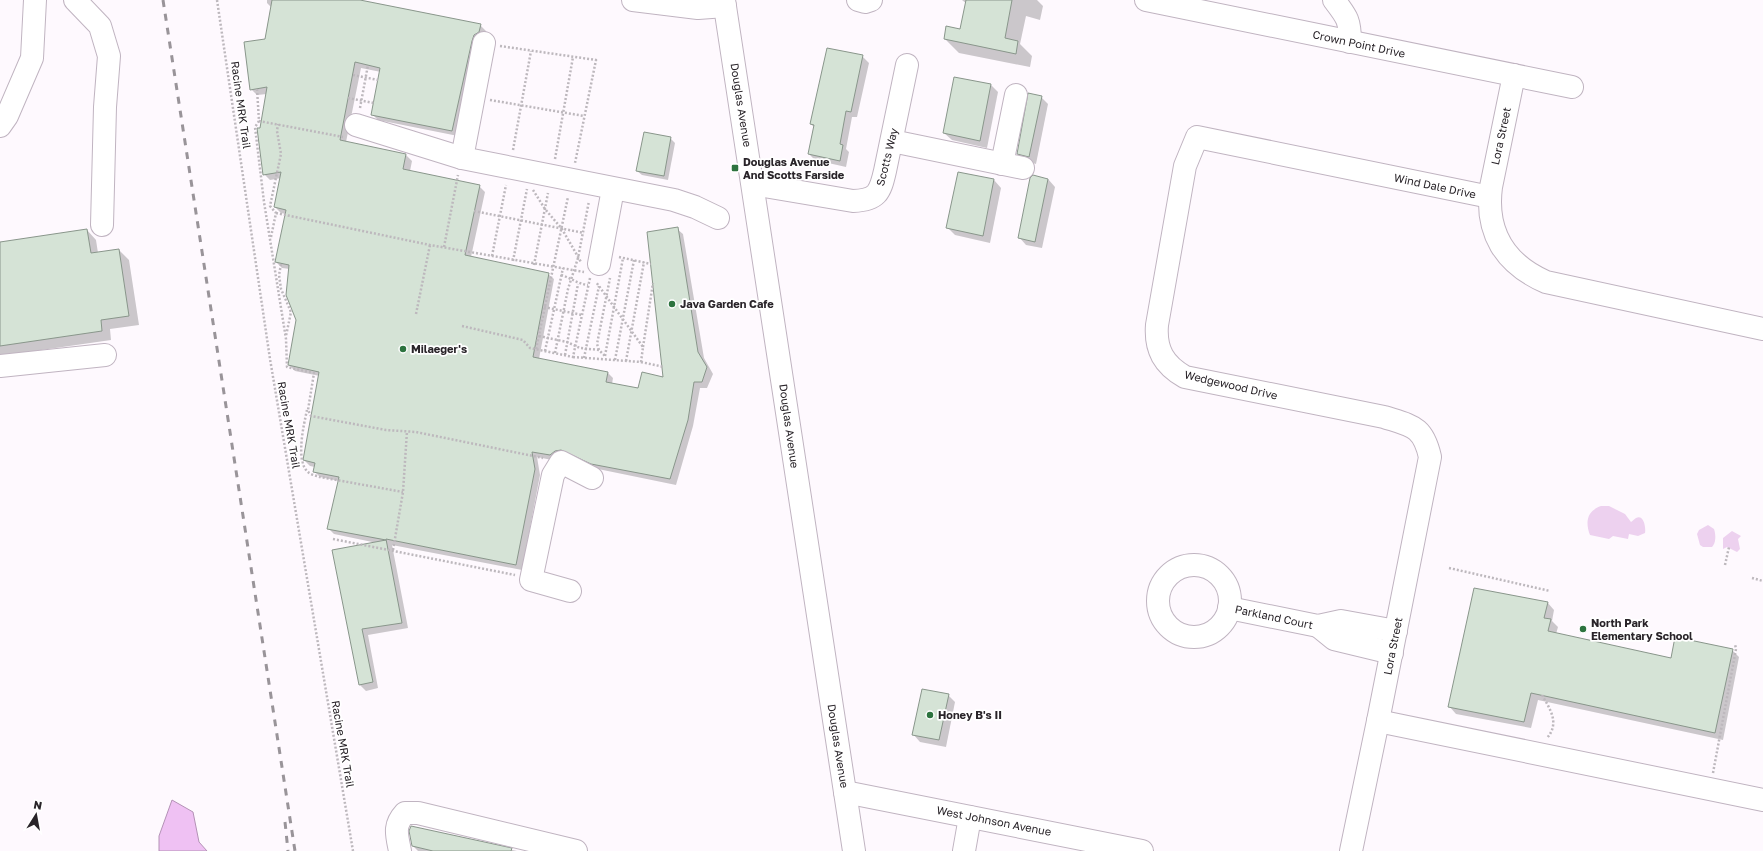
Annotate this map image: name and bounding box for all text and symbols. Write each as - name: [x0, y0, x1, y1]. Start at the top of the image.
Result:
- street label: Crown Point Drive: [1312, 27, 1407, 60]
- street label: Racine MRK Trail: [229, 60, 254, 150]
- street label: Douglas Avenue: [728, 62, 755, 148]
- street label: Lora Street: [1488, 106, 1513, 166]
- street label: Scotts Way: [873, 127, 900, 187]
- place label: Douglas Avenue And Scotts Farside: [743, 155, 845, 181]
- marker: Douglas Avenue And Scotts Farside: [730, 163, 740, 173]
- street label: Wind Dale Drive: [1393, 170, 1477, 201]
- place label: Java Garden Cafe: [680, 297, 774, 310]
- marker: Java Garden Cafe: [667, 299, 677, 309]
- place label: Milaeger's: [411, 342, 467, 355]
- marker: Milaeger's: [398, 344, 408, 354]
- street label: Wedgewood Drive: [1183, 367, 1279, 402]
- street label: Racine MRK Trail: [275, 380, 304, 470]
- street label: Douglas Avenue: [777, 383, 802, 469]
- street label: Parkland Court: [1234, 602, 1314, 631]
- street label: Lora Street: [1381, 616, 1404, 676]
- place label: North Park Elementary School: [1591, 616, 1693, 642]
- marker: North Park Elementary School: [1578, 624, 1588, 634]
- street label: Racine MRK Trail: [329, 699, 358, 789]
- street label: Douglas Avenue: [825, 703, 852, 789]
- place label: Honey B's II: [938, 708, 1002, 721]
- marker: Honey B's II: [925, 710, 935, 720]
- north arrow: [16, 795, 56, 835]
- text: N: [33, 798, 43, 812]
- street label: West Johnson Avenue: [936, 803, 1053, 838]

